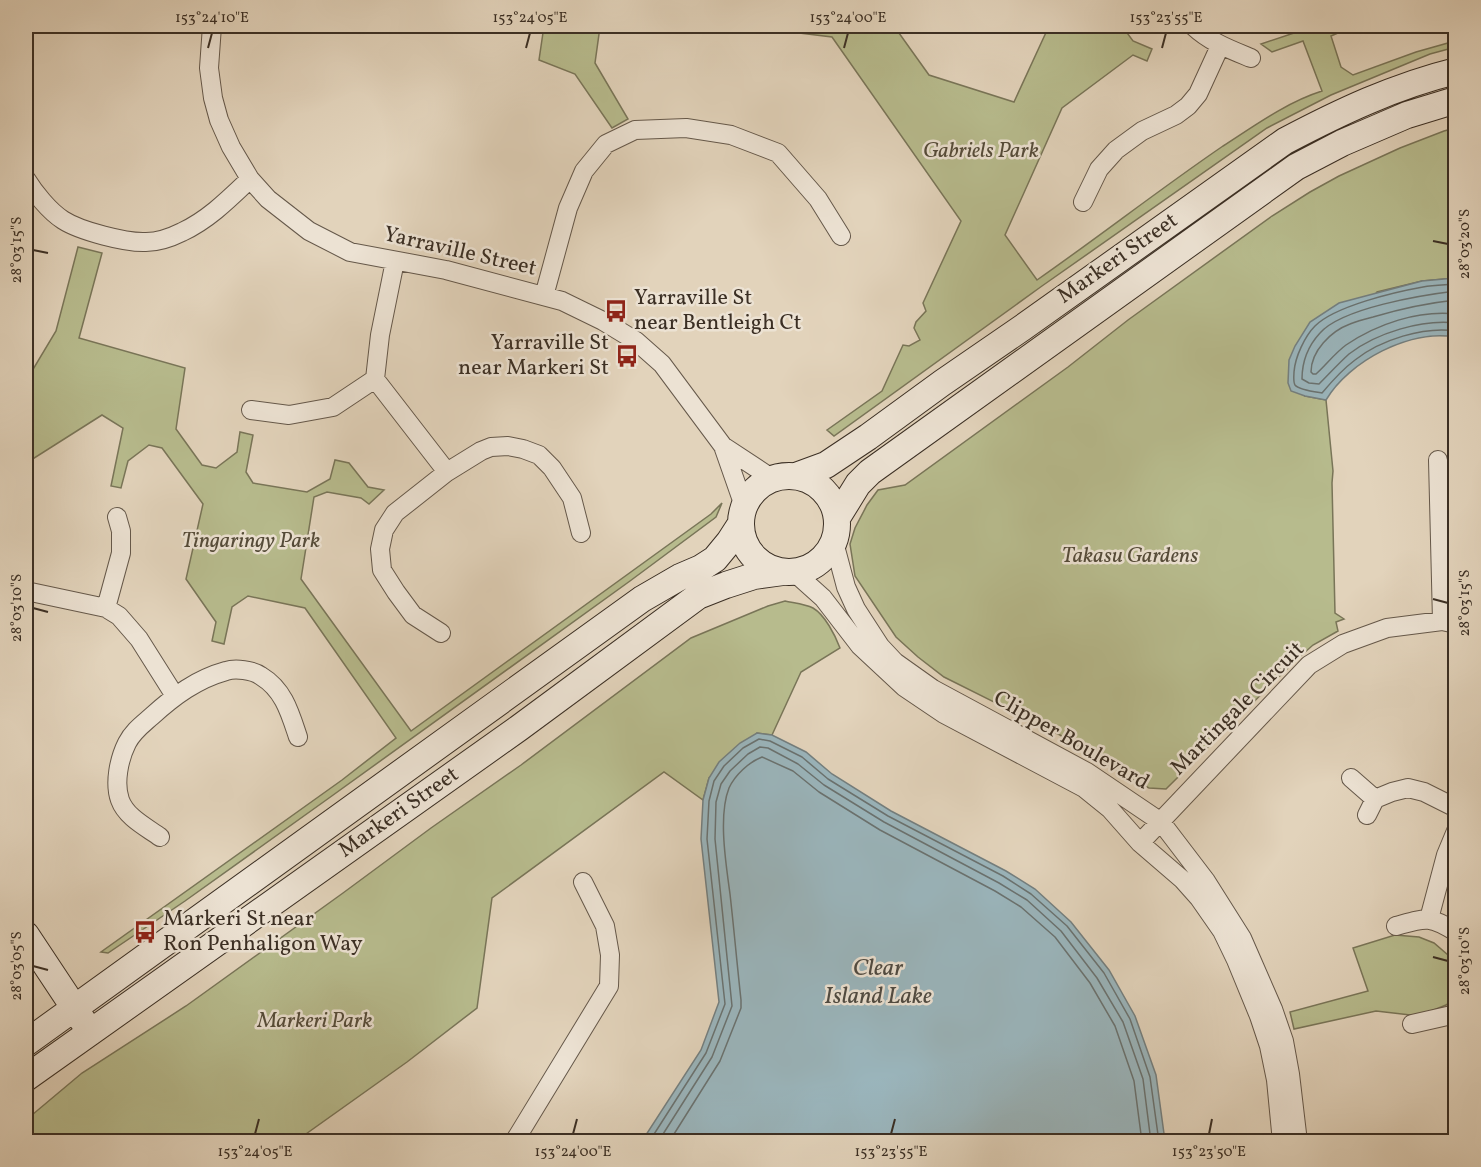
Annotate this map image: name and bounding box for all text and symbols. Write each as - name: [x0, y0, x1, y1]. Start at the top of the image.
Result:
- text: 153°24'10"E: [175, 8, 249, 29]
- text: 153°24'05"E: [492, 8, 568, 29]
- text: 153°24'00"E: [809, 8, 887, 29]
- text: 153°23'55"E: [1129, 8, 1203, 29]
- park label: Gabriels Park: [923, 136, 1039, 167]
- street label: Markeri Street: [1052, 206, 1185, 312]
- text: 28°03'20"S: [1455, 209, 1476, 279]
- text: 28°03'15"S: [7, 217, 28, 283]
- street label: Yarraville Street: [381, 219, 540, 285]
- place label: Yarraville St near Bentleigh Ct: [634, 283, 802, 339]
- bus stop icon: Yarraville St near Bentleigh Ct: [603, 298, 629, 324]
- place label: Yarraville St near Markeri St: [458, 328, 609, 384]
- bus stop icon: Yarraville St near Markeri St: [614, 343, 640, 369]
- park label: Tingaringy Park: [182, 526, 320, 557]
- park label: Takasu Gardens: [1062, 541, 1198, 572]
- text: 28°03'15"S: [1455, 570, 1476, 636]
- text: 28°03'10"S: [7, 574, 28, 642]
- street label: Martingale Circuit: [1164, 635, 1312, 783]
- street label: Clipper Boulevard: [987, 684, 1155, 798]
- street label: Markeri Street: [333, 760, 466, 866]
- place label: Markeri St near Ron Penhaligon Way: [163, 904, 363, 960]
- bus stop icon: Markeri St near Ron Penhaligon Way: [132, 919, 158, 945]
- text: 28°03'10"S: [1455, 927, 1476, 995]
- text: 28°03'05"S: [7, 931, 28, 1001]
- water label: Clear Island Lake: [824, 952, 932, 1014]
- park label: Markeri Park: [257, 1006, 372, 1037]
- text: 153°24'05"E: [217, 1142, 293, 1163]
- text: 153°24'00"E: [534, 1142, 612, 1163]
- text: 153°23'55"E: [854, 1142, 928, 1163]
- text: 153°23'50"E: [1172, 1142, 1246, 1163]

